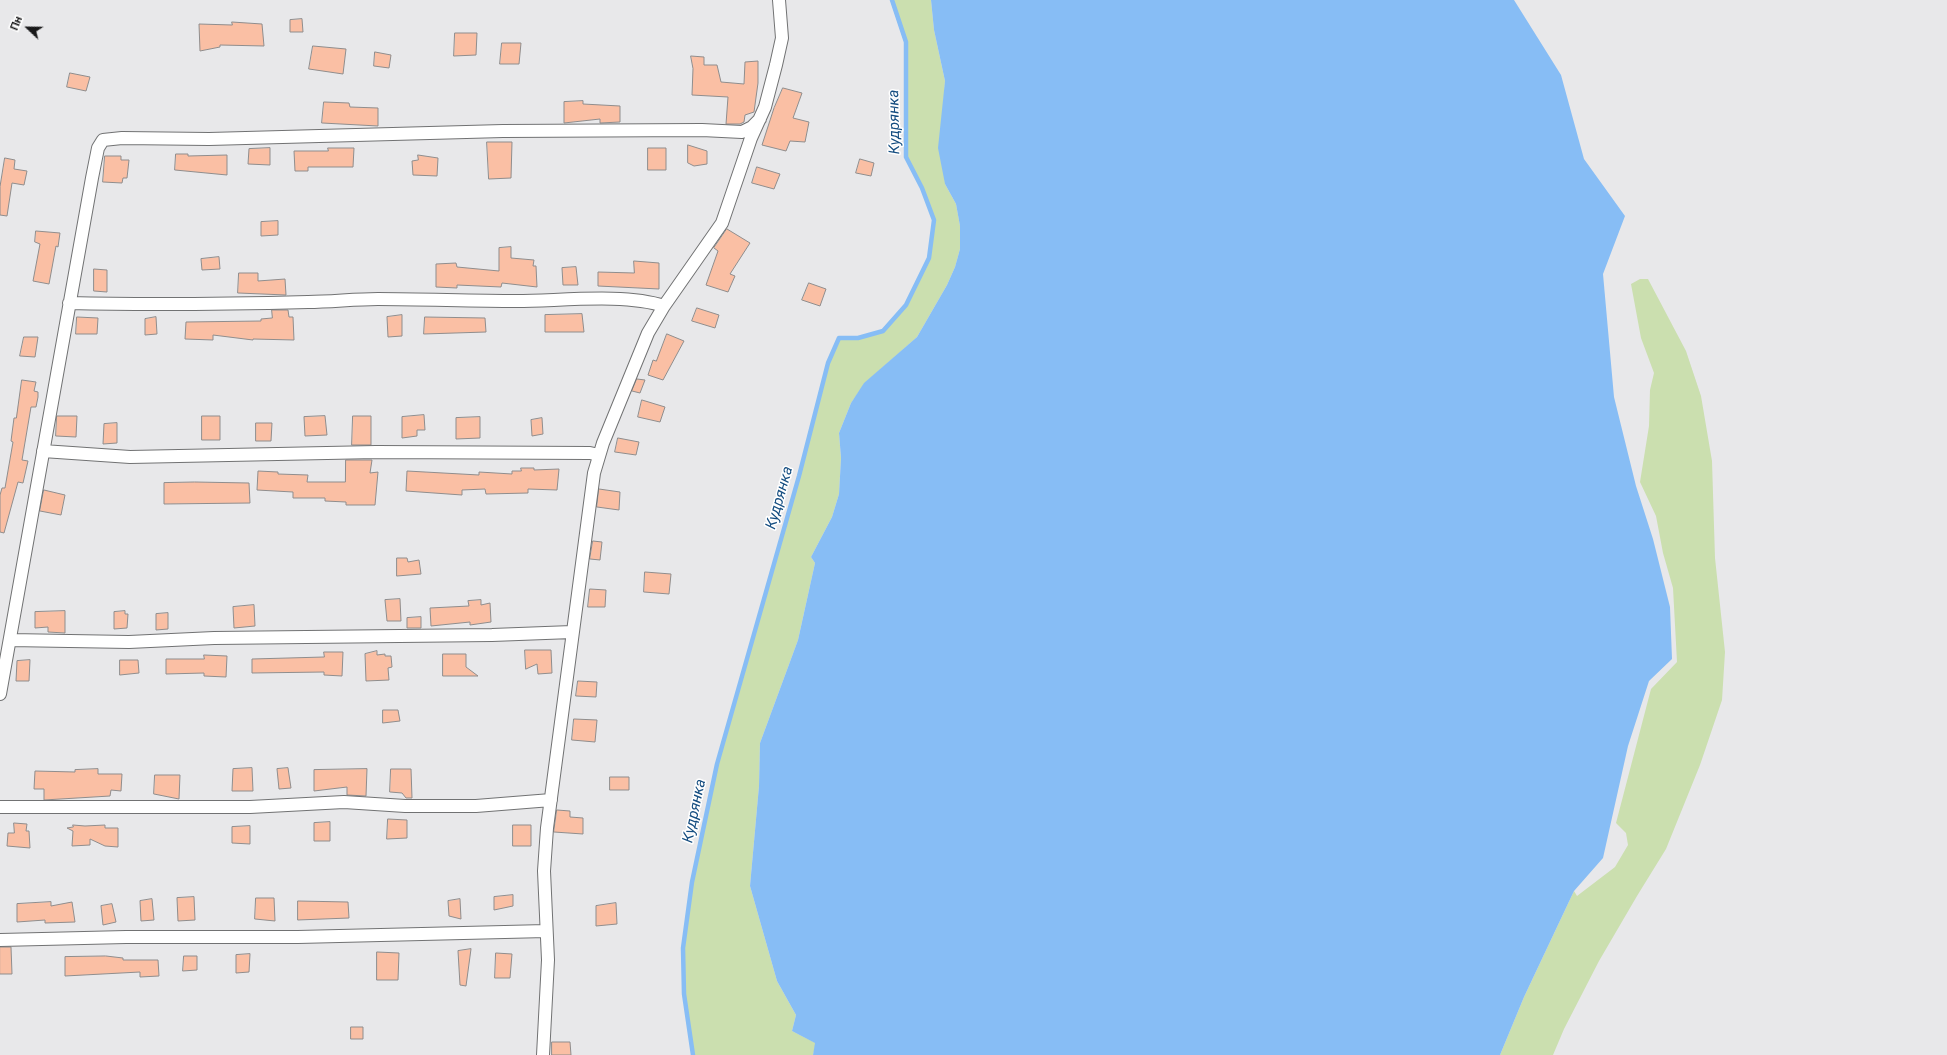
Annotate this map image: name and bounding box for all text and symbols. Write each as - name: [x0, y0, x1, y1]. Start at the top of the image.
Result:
- north arrow: [8, 8, 48, 48]
- text: Пн: [8, 14, 25, 32]
- water label: Кудрянка: [885, 90, 905, 154]
- water label: Кудрянка: [762, 464, 798, 532]
- water label: Кудрянка: [679, 778, 711, 844]

